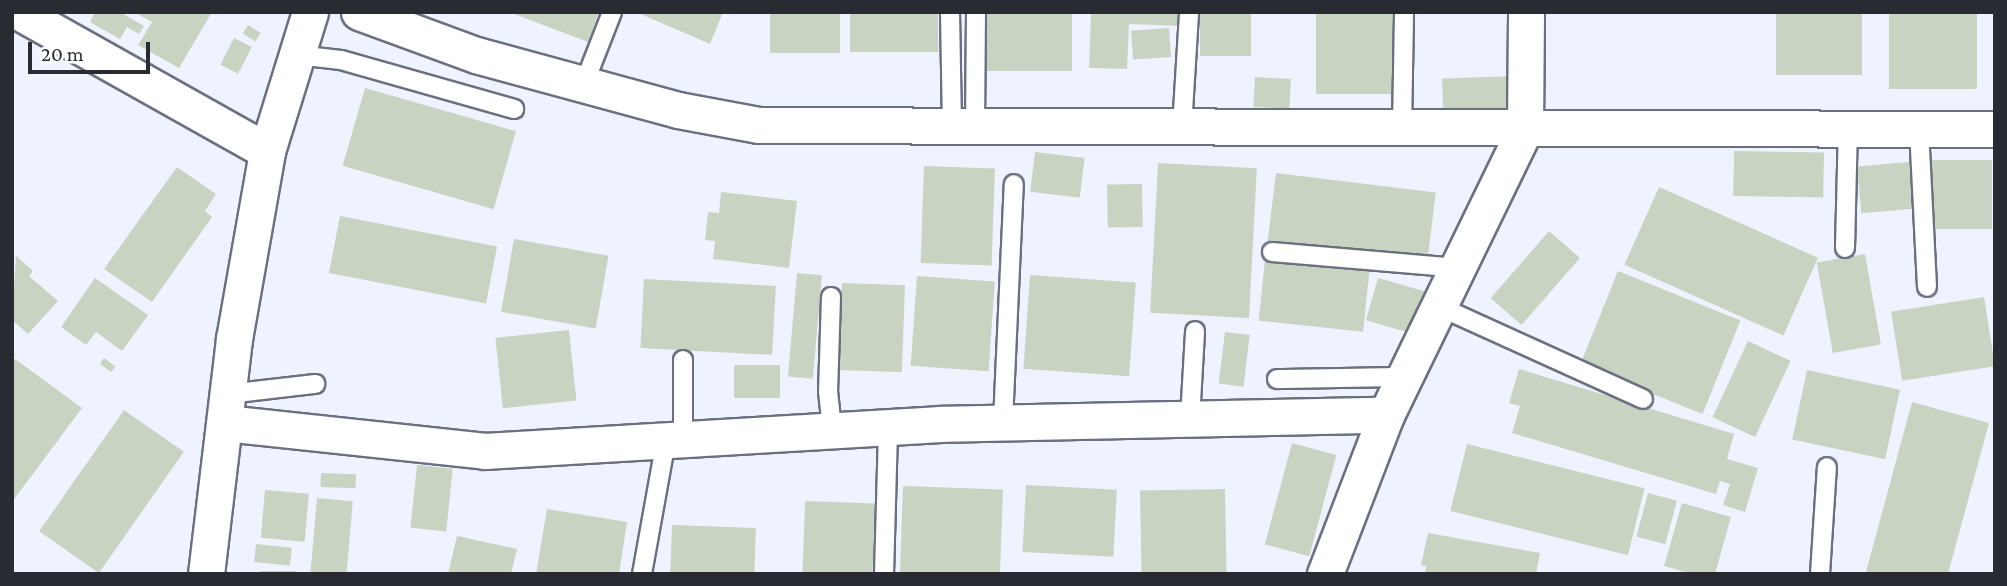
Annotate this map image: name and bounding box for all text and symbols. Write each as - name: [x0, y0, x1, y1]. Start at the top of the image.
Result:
- scale bar: [32, 28, 154, 72]
- text: 20 m: [41, 42, 84, 66]

